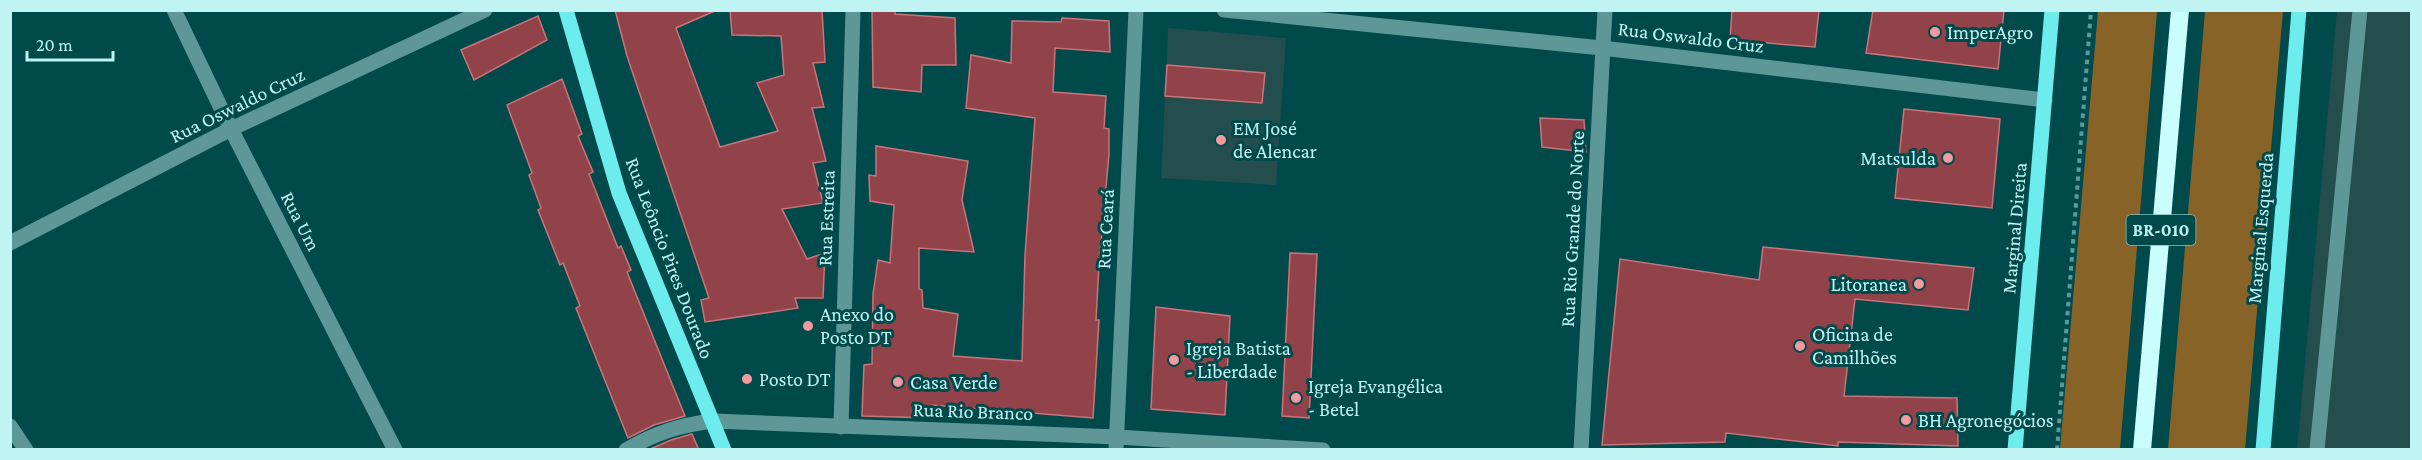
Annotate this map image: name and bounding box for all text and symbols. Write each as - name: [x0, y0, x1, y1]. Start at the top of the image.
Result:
- street label: Rua Oswaldo Cruz: [1617, 17, 1765, 57]
- place label: ImperAgro: [1947, 21, 2033, 44]
- scale bar: [27, 24, 112, 62]
- marker: ImperAgro: [1928, 25, 1942, 39]
- text: 20 m: [36, 35, 73, 55]
- street label: Rua Oswaldo Cruz: [166, 63, 308, 147]
- place label: EM José de Alencar: [1233, 117, 1317, 162]
- street label: Rua Rio Grande do Norte: [1556, 130, 1588, 328]
- marker: EM José de Alencar: [1214, 133, 1228, 147]
- place label: Matsulda: [1860, 147, 1936, 169]
- marker: Matsulda: [1941, 151, 1955, 165]
- street label: Marginal Esquerda: [2242, 152, 2279, 304]
- street label: Rua Leôncio Pires Dourado: [621, 154, 719, 362]
- street label: Marginal Direita: [1997, 162, 2032, 295]
- street label: Rua Estreita: [813, 170, 839, 266]
- street label: Rua Um: [277, 188, 325, 254]
- street label: Rua Ceará: [1092, 188, 1118, 270]
- road number: BR-010: [2126, 215, 2196, 245]
- place label: Litoranea: [1831, 273, 1907, 295]
- marker: Litoranea: [1912, 277, 1926, 291]
- place label: Anexo do Posto DT: [820, 303, 894, 348]
- marker: Anexo do Posto DT: [801, 319, 815, 333]
- place label: Oficina de Camilhões: [1812, 323, 1897, 368]
- place label: Igreja Batista - Liberdade: [1186, 337, 1291, 382]
- marker: Oficina de Camilhões: [1793, 339, 1807, 353]
- marker: Igreja Batista - Liberdade: [1167, 353, 1181, 367]
- place label: Posto DT: [759, 368, 831, 390]
- place label: Casa Verde: [910, 371, 997, 393]
- marker: Posto DT: [740, 372, 754, 386]
- marker: Casa Verde: [891, 375, 905, 389]
- place label: Igreja Evangélica - Betel: [1308, 375, 1443, 420]
- marker: Igreja Evangélica - Betel: [1289, 391, 1303, 405]
- street label: Rua Rio Branco: [913, 398, 1034, 424]
- place label: BH Agronegócios: [1918, 409, 2054, 432]
- marker: BH Agronegócios: [1899, 413, 1913, 427]

